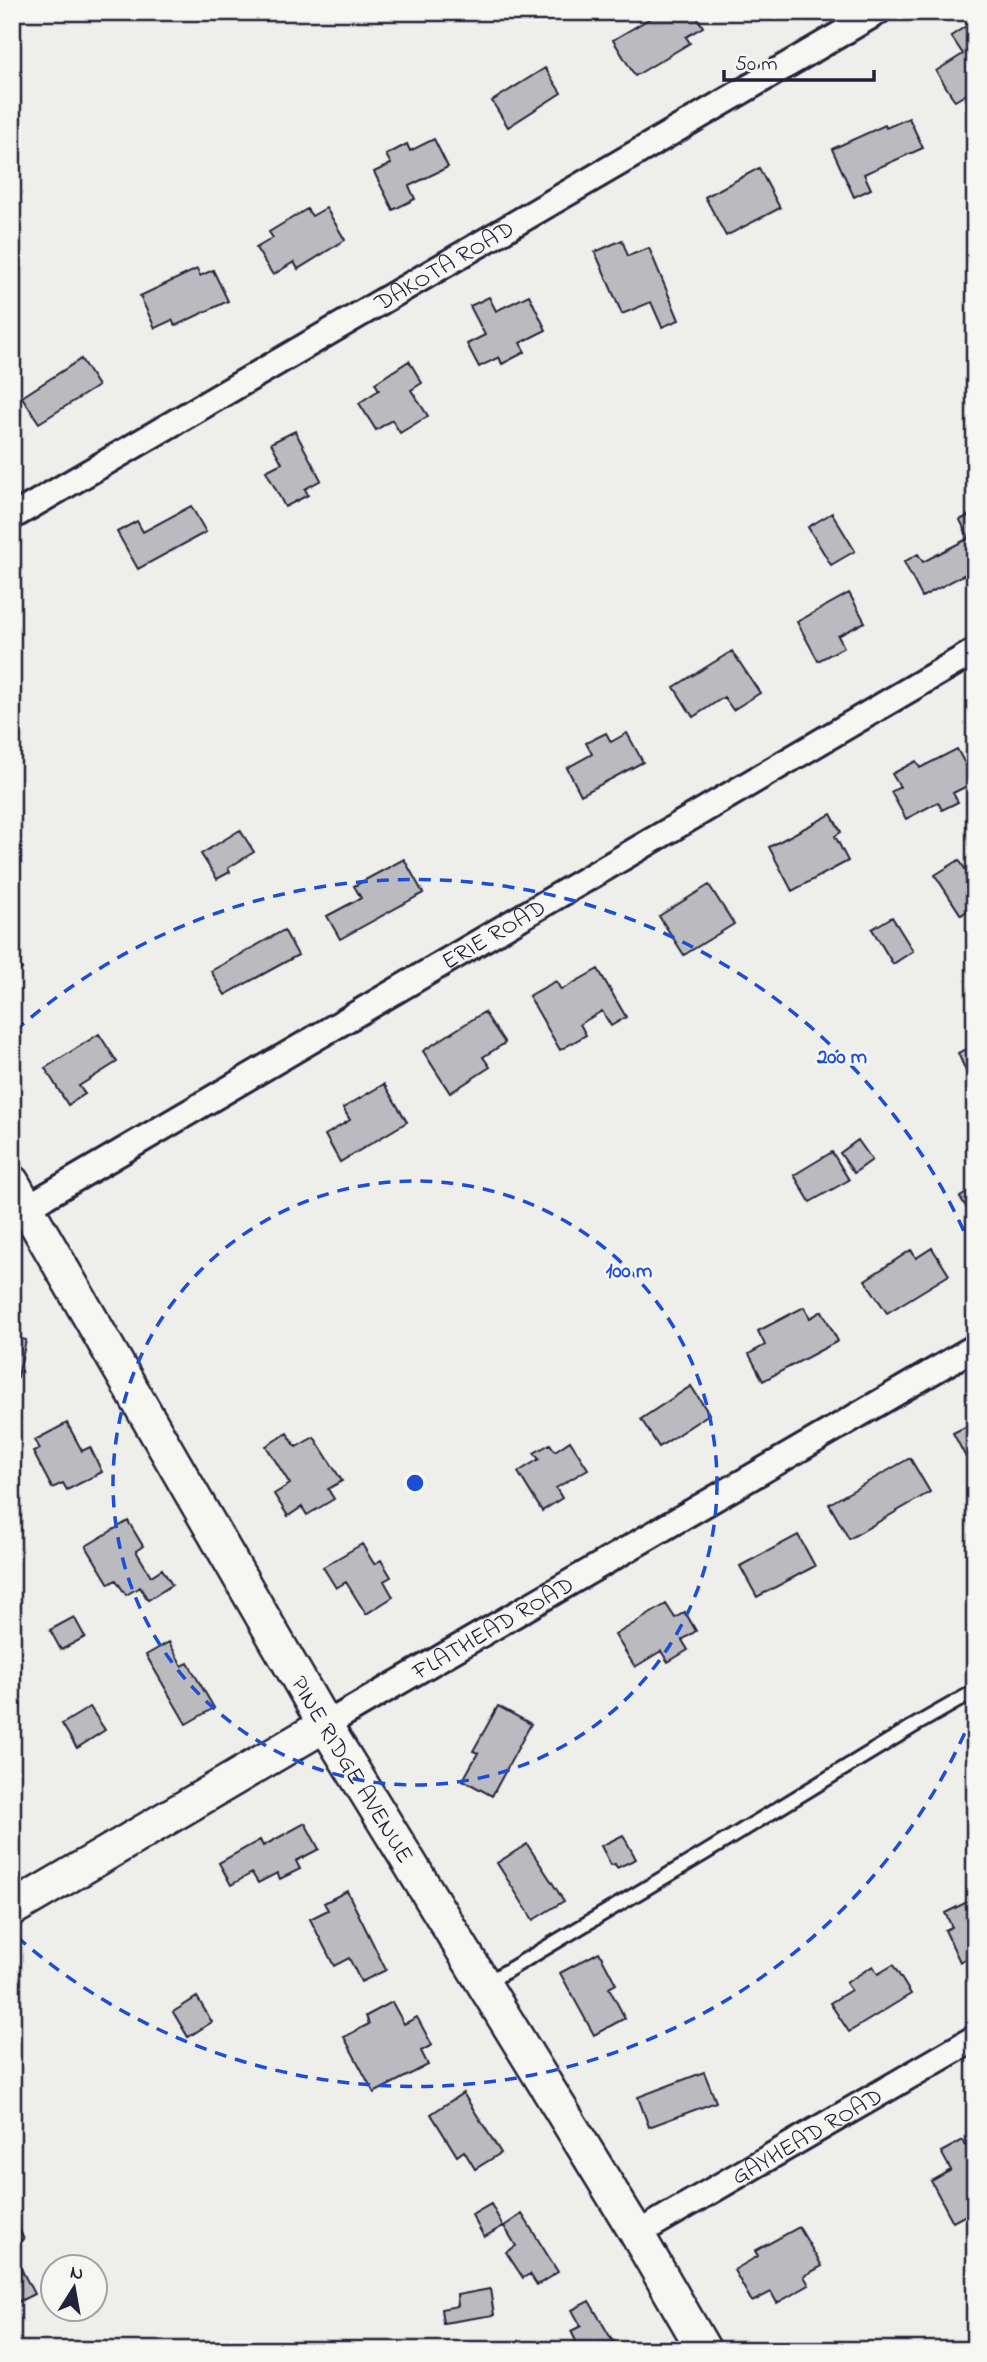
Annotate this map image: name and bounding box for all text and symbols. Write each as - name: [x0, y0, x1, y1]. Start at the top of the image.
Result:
- scale bar: [724, 38, 875, 82]
- text: 50 m: [735, 50, 778, 80]
- street label: DAKOTA ROAD: [368, 213, 521, 322]
- street label: ERIE ROAD: [436, 891, 553, 980]
- text: 200 m: [816, 1043, 867, 1073]
- text: 100 m: [606, 1257, 652, 1287]
- centre of rings: [403, 1471, 427, 1495]
- street label: FLATHEAD ROAD: [406, 1569, 581, 1691]
- street label: PINE RIDGE AVENUE: [280, 1670, 421, 1871]
- street label: GAYHEAD ROAD: [726, 2080, 890, 2196]
- north arrow: [38, 2254, 108, 2324]
- text: N: [68, 2259, 86, 2288]

